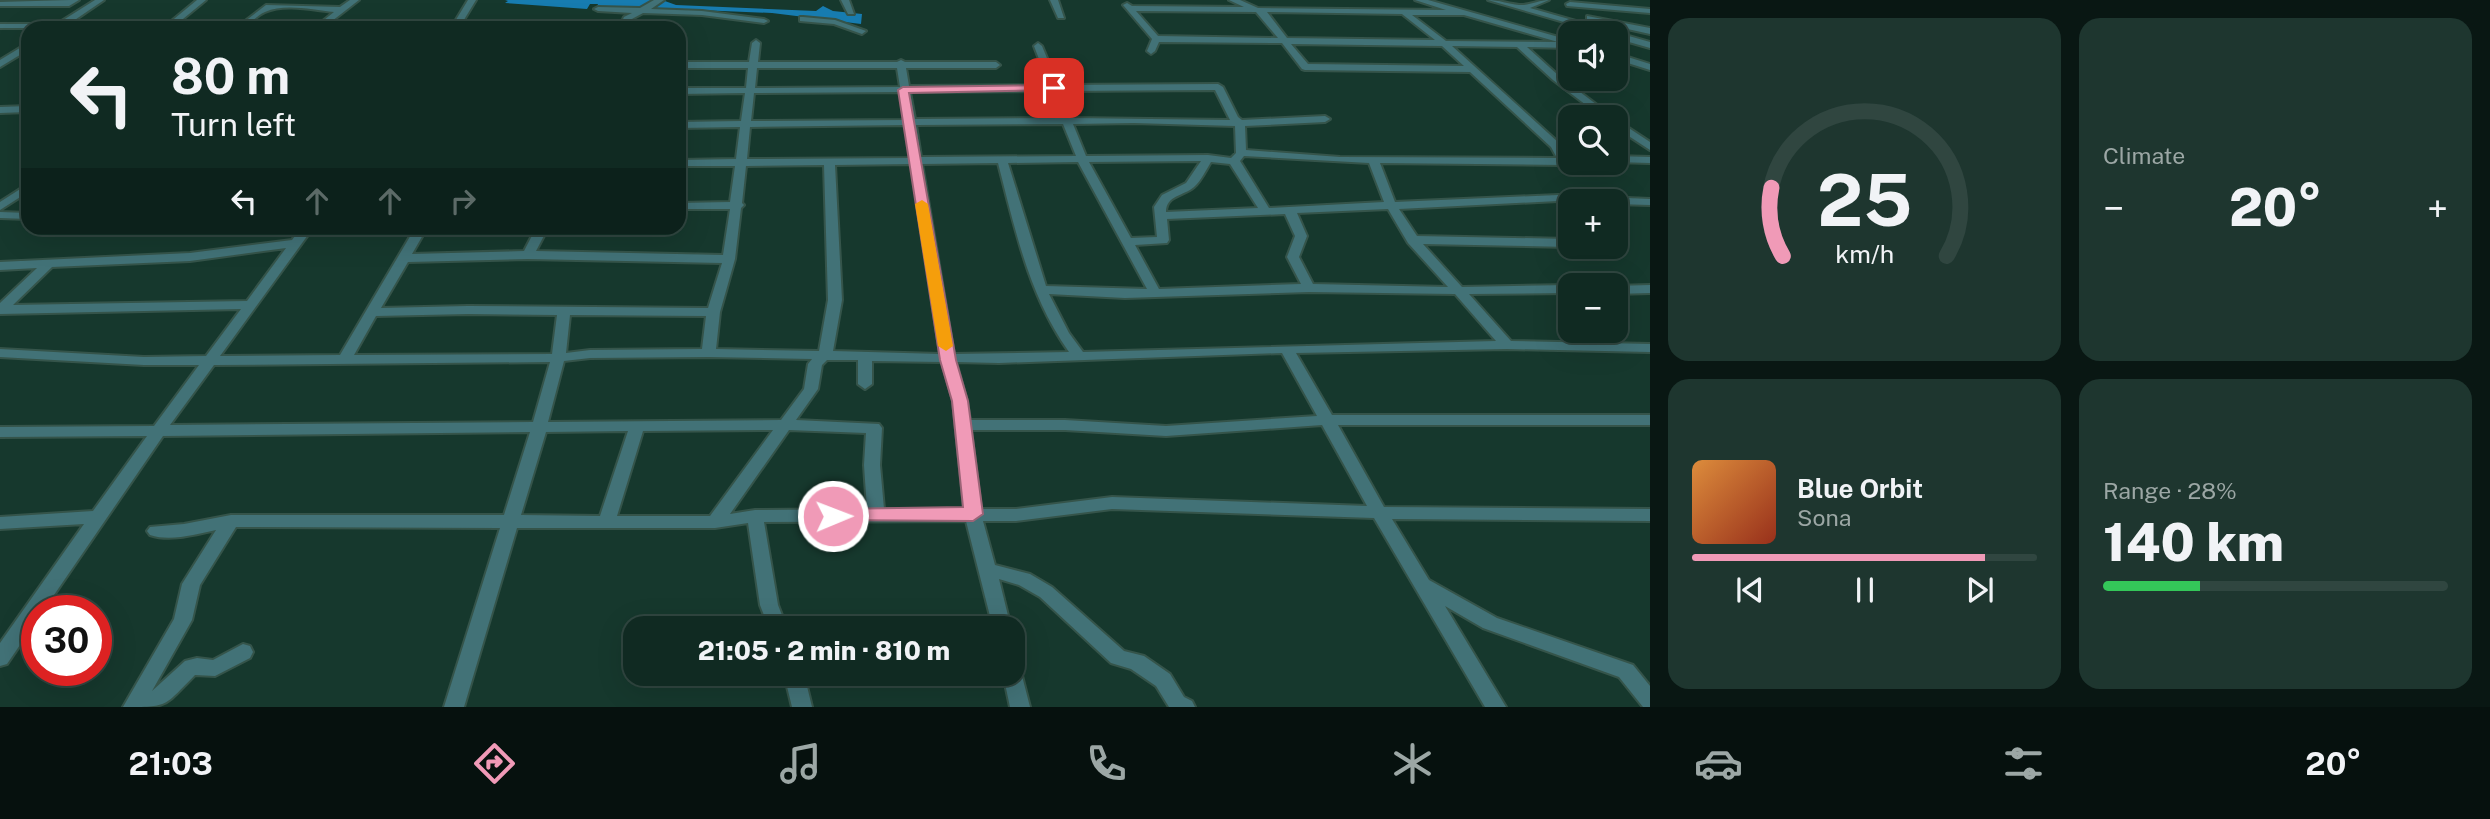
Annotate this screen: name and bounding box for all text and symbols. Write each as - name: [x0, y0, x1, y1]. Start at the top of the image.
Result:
- map controls: [1558, 21, 1628, 343]
- button: sound: [1558, 21, 1628, 91]
- text: 80 m: [171, 47, 290, 105]
- icon: left: [56, 49, 147, 140]
- pin: [1024, 58, 1084, 118]
- icon: arrive: [1035, 69, 1073, 107]
- button: search: [1558, 105, 1628, 175]
- text: Turn left: [171, 106, 296, 143]
- text: Climate: [2103, 142, 2185, 169]
- text: 25: [1817, 157, 1912, 242]
- text: 20°: [2229, 177, 2322, 238]
- icon: left: [225, 182, 263, 220]
- icon: ahead: [298, 182, 336, 220]
- icon: ahead: [371, 182, 409, 220]
- icon: right: [444, 182, 482, 220]
- text: −: [2103, 186, 2124, 231]
- text: +: [2427, 186, 2448, 231]
- button: +: [1558, 189, 1628, 259]
- text: km/h: [1835, 238, 1894, 268]
- button: −: [1558, 273, 1628, 343]
- text: Blue Orbit: [1797, 473, 1923, 504]
- text: Range · 28%: [2103, 477, 2237, 504]
- position arrow: [796, 479, 870, 553]
- text: Sona: [1797, 504, 1851, 531]
- text: 140 km: [2103, 512, 2284, 573]
- icon: previous: [1731, 571, 1769, 609]
- icon: pause: [1846, 571, 1884, 609]
- icon: next: [1961, 571, 1999, 609]
- speed limit sign: 30: [21, 595, 112, 686]
- text: 21:05 · 2 min · 810 m: [698, 635, 950, 666]
- icon: directions: [470, 739, 519, 788]
- icon: music: [776, 739, 825, 788]
- icon: phone: [1082, 739, 1131, 788]
- icon: climate: [1388, 739, 1437, 788]
- icon: car: [1694, 739, 1743, 788]
- icon: filters: [1999, 739, 2048, 788]
- text: 21:03: [128, 745, 213, 782]
- text: 20°: [2305, 745, 2361, 782]

